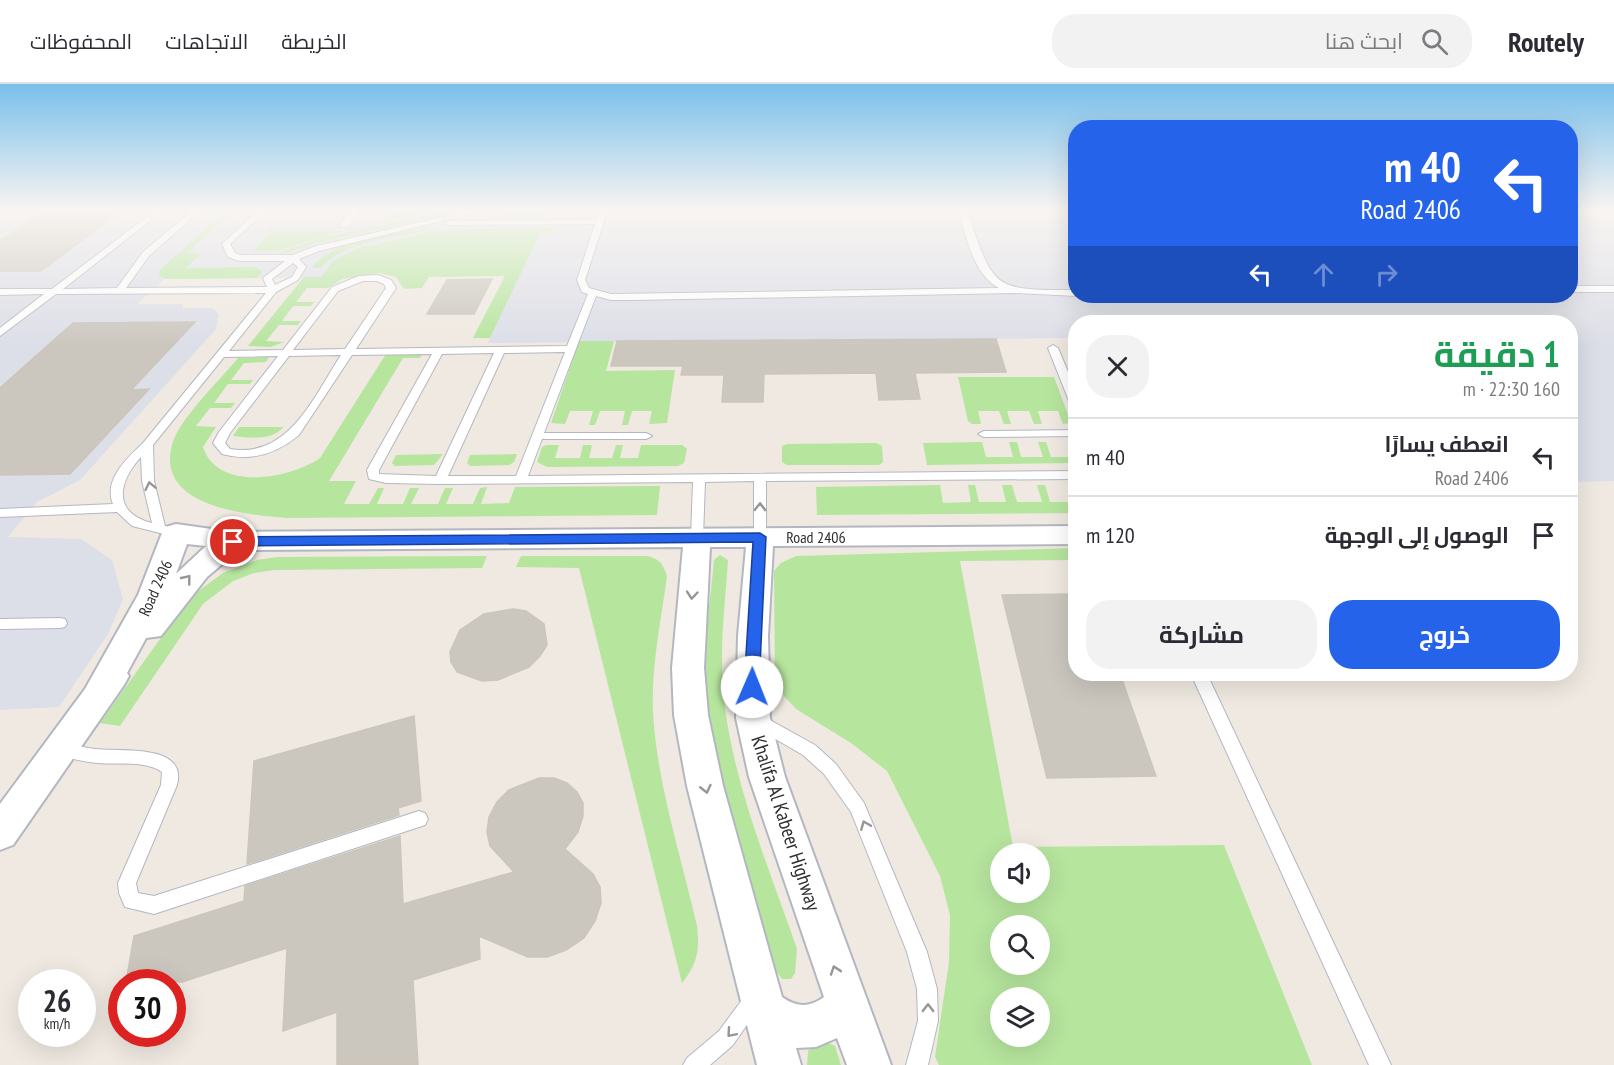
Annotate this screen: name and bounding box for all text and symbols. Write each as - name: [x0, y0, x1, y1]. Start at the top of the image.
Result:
- search box: [1052, 14, 1472, 68]
- text: Routely: [1508, 23, 1584, 60]
- icon: search: [1418, 25, 1451, 58]
- text: ابحث هنا: [1325, 27, 1403, 55]
- text: المحفوظات: [30, 28, 132, 55]
- text: الاتجاهات: [165, 28, 248, 55]
- text: الخريطة: [281, 28, 347, 55]
- text: 40 m: [1384, 139, 1461, 194]
- icon: left: [1482, 144, 1560, 222]
- text: Road 2406: [1361, 192, 1461, 226]
- icon: left: [1244, 258, 1277, 291]
- icon: ahead: [1307, 258, 1340, 291]
- icon: right: [1370, 258, 1403, 291]
- text: 1 دقيقة: [1434, 330, 1560, 377]
- button: close: [1086, 335, 1149, 398]
- text: 160 m · 22:30: [1463, 376, 1560, 402]
- text: انعطف يسارًا: [1385, 430, 1509, 458]
- icon: left: [1527, 441, 1560, 474]
- text: 40 m: [1086, 443, 1125, 471]
- text: Road 2406: [1435, 465, 1509, 491]
- one-way arrow: [144, 482, 157, 492]
- one-way arrow: [754, 502, 766, 511]
- pin: [207, 516, 258, 567]
- icon: arrive: [1527, 519, 1560, 552]
- text: 120 m: [1086, 521, 1135, 549]
- text: الوصول إلى الوجهة: [1325, 521, 1509, 549]
- icon: arrive: [216, 525, 249, 558]
- street label: Road 2406: [786, 527, 846, 547]
- street label: Road 2406: [134, 557, 176, 619]
- one-way arrow: [180, 575, 191, 586]
- one-way arrow: [686, 591, 699, 600]
- button: مشاركة: [1086, 600, 1317, 669]
- button: خروج: [1329, 600, 1560, 669]
- position arrow: [720, 655, 784, 719]
- street label: Khalifa Al Kabeer Highway: [745, 732, 827, 914]
- one-way arrow: [699, 783, 712, 793]
- one-way arrow: [860, 820, 872, 831]
- map controls: [990, 843, 1050, 1047]
- button: sound: [990, 843, 1050, 903]
- button: search: [990, 915, 1050, 975]
- one-way arrow: [829, 966, 842, 976]
- speed limit sign: 30: [108, 969, 186, 1047]
- text: 26: [43, 981, 71, 1020]
- button: layers: [990, 987, 1050, 1047]
- one-way arrow: [922, 1003, 934, 1012]
- text: km/h: [44, 1014, 70, 1033]
- one-way arrow: [727, 1026, 738, 1037]

